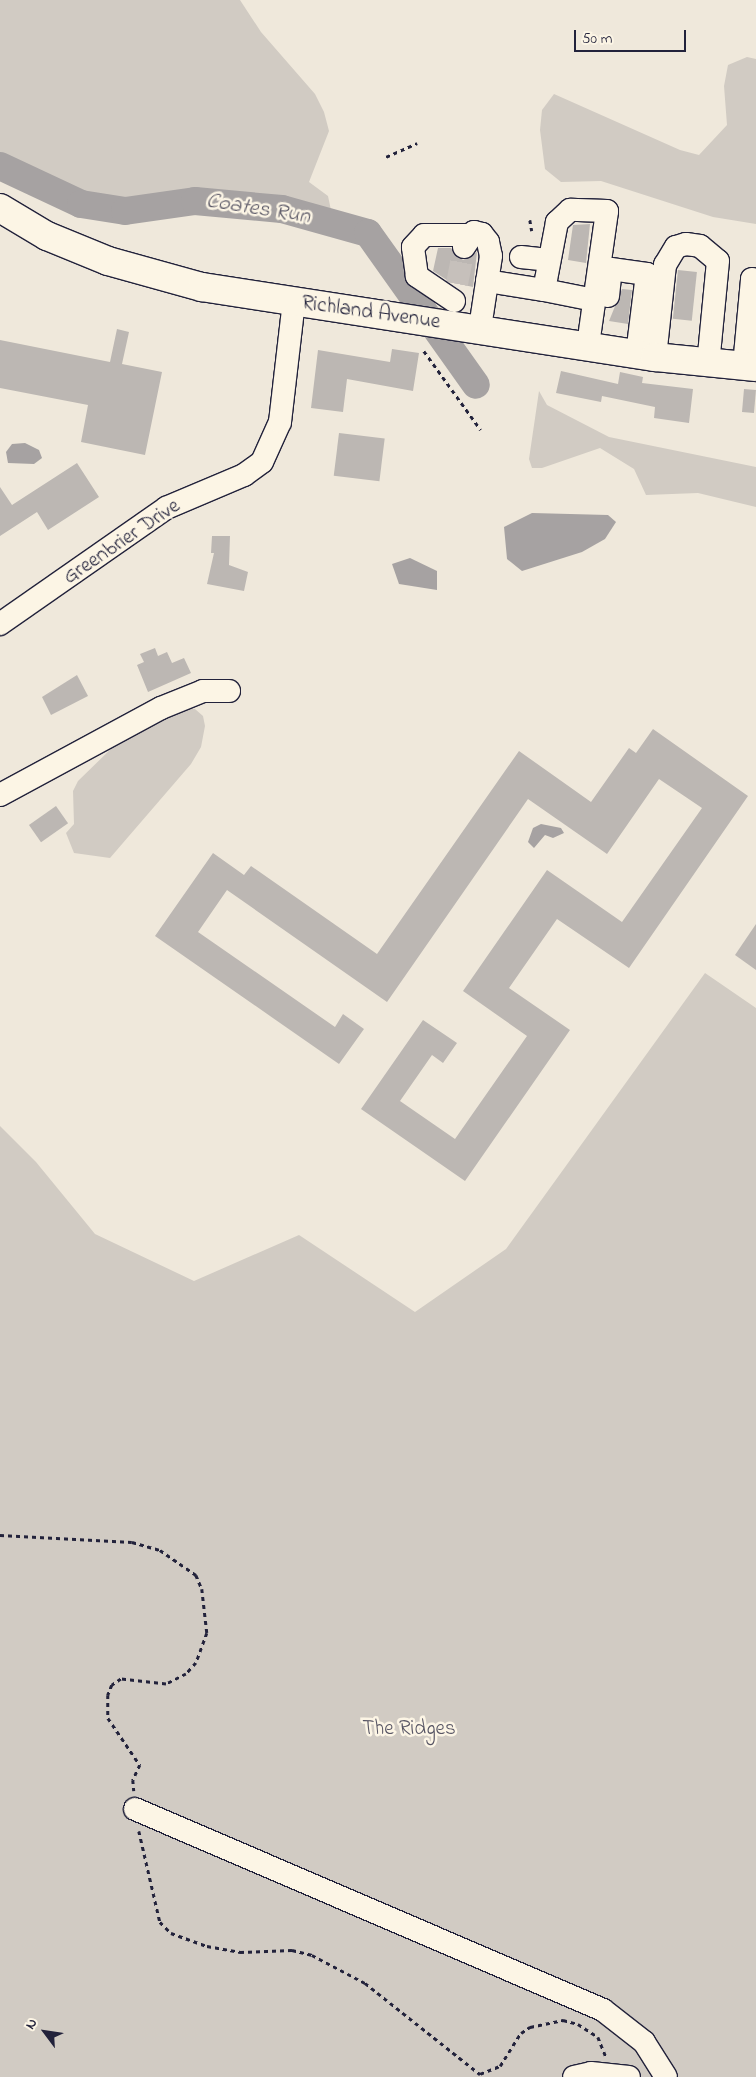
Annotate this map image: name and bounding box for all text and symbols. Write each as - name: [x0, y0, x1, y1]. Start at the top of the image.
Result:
- scale bar: [576, 20, 688, 52]
- text: 50 m: [582, 28, 612, 50]
- water label: Coates Run: [204, 189, 312, 231]
- street label: Richland Avenue: [300, 291, 442, 335]
- street label: Greenbrier Drive: [59, 494, 185, 590]
- park label: The Ridges: [362, 1716, 456, 1742]
- north arrow: [20, 2007, 70, 2057]
- text: N: [20, 2015, 43, 2033]

